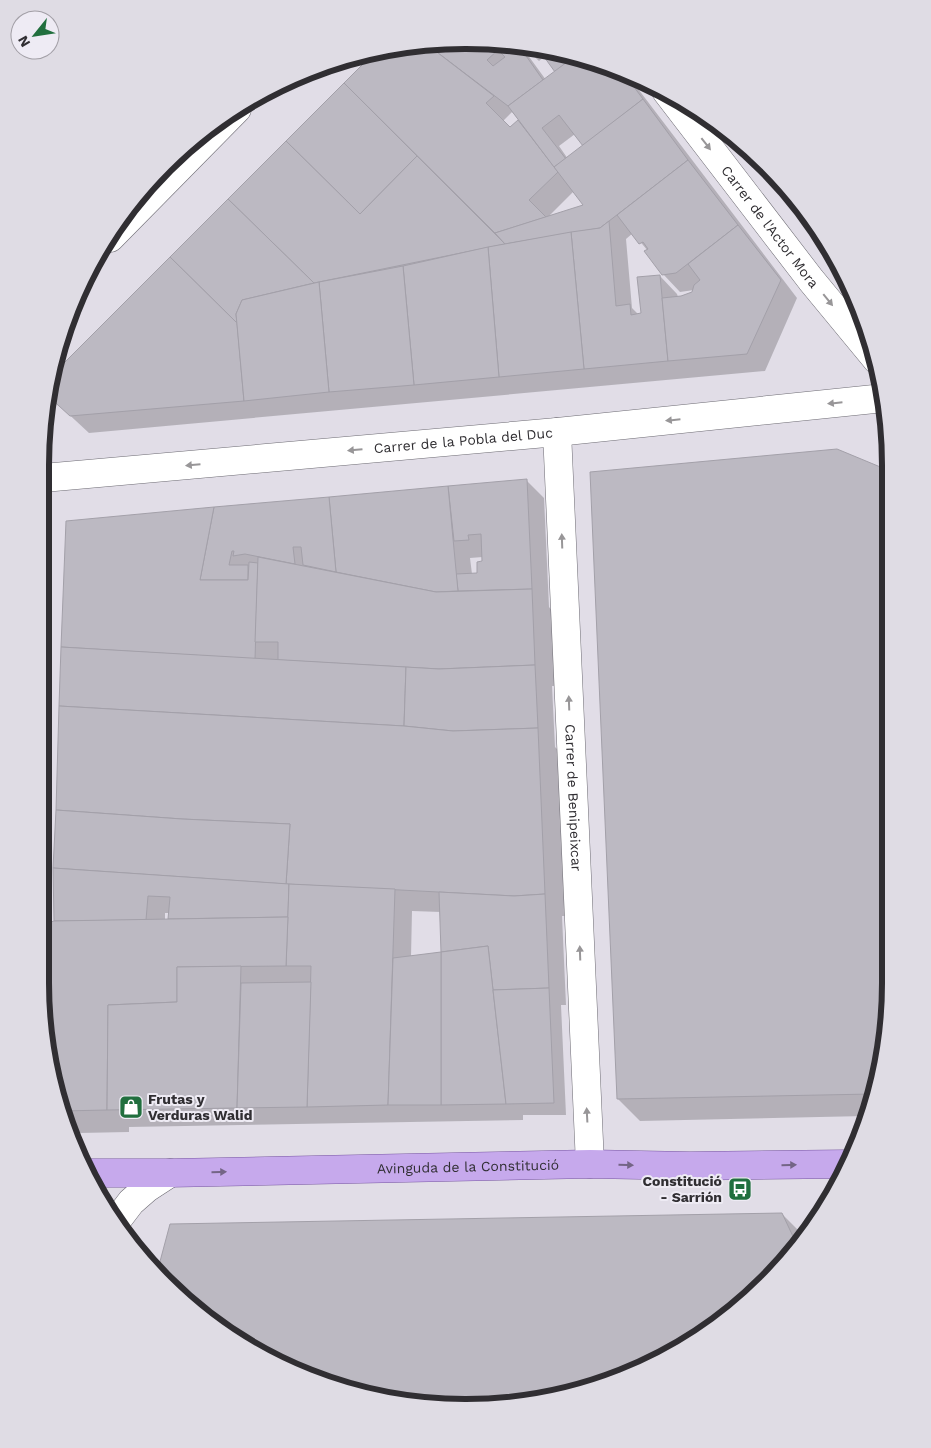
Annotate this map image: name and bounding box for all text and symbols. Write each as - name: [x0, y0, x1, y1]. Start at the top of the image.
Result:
- north arrow: [10, 10, 60, 60]
- text: N: [14, 33, 33, 50]
- one-way arrow: [701, 137, 712, 150]
- street label: Carrer de l'Actor Mora: [718, 162, 822, 291]
- one-way arrow: [822, 293, 833, 306]
- one-way arrow: [827, 399, 843, 407]
- one-way arrow: [665, 416, 681, 424]
- street label: Carrer de la Pobla del Duc: [373, 424, 554, 456]
- one-way arrow: [347, 447, 363, 455]
- one-way arrow: [185, 461, 201, 469]
- one-way arrow: [558, 532, 566, 548]
- one-way arrow: [565, 695, 573, 711]
- street label: Carrer de Benipeixcar: [562, 724, 585, 872]
- one-way arrow: [576, 945, 584, 961]
- place label: Frutas y Verduras Walid: [148, 1091, 252, 1123]
- shop icon: Frutas y Verduras Walid: [118, 1094, 144, 1120]
- one-way arrow: [583, 1107, 591, 1123]
- street label: Avinguda de la Constitució: [377, 1157, 559, 1177]
- one-way arrow: [619, 1161, 635, 1169]
- one-way arrow: [781, 1161, 797, 1169]
- one-way arrow: [211, 1168, 227, 1176]
- place label: Constitució - Sarrión: [643, 1173, 722, 1205]
- bus stop icon: Constitució - Sarrión: [727, 1176, 753, 1202]

